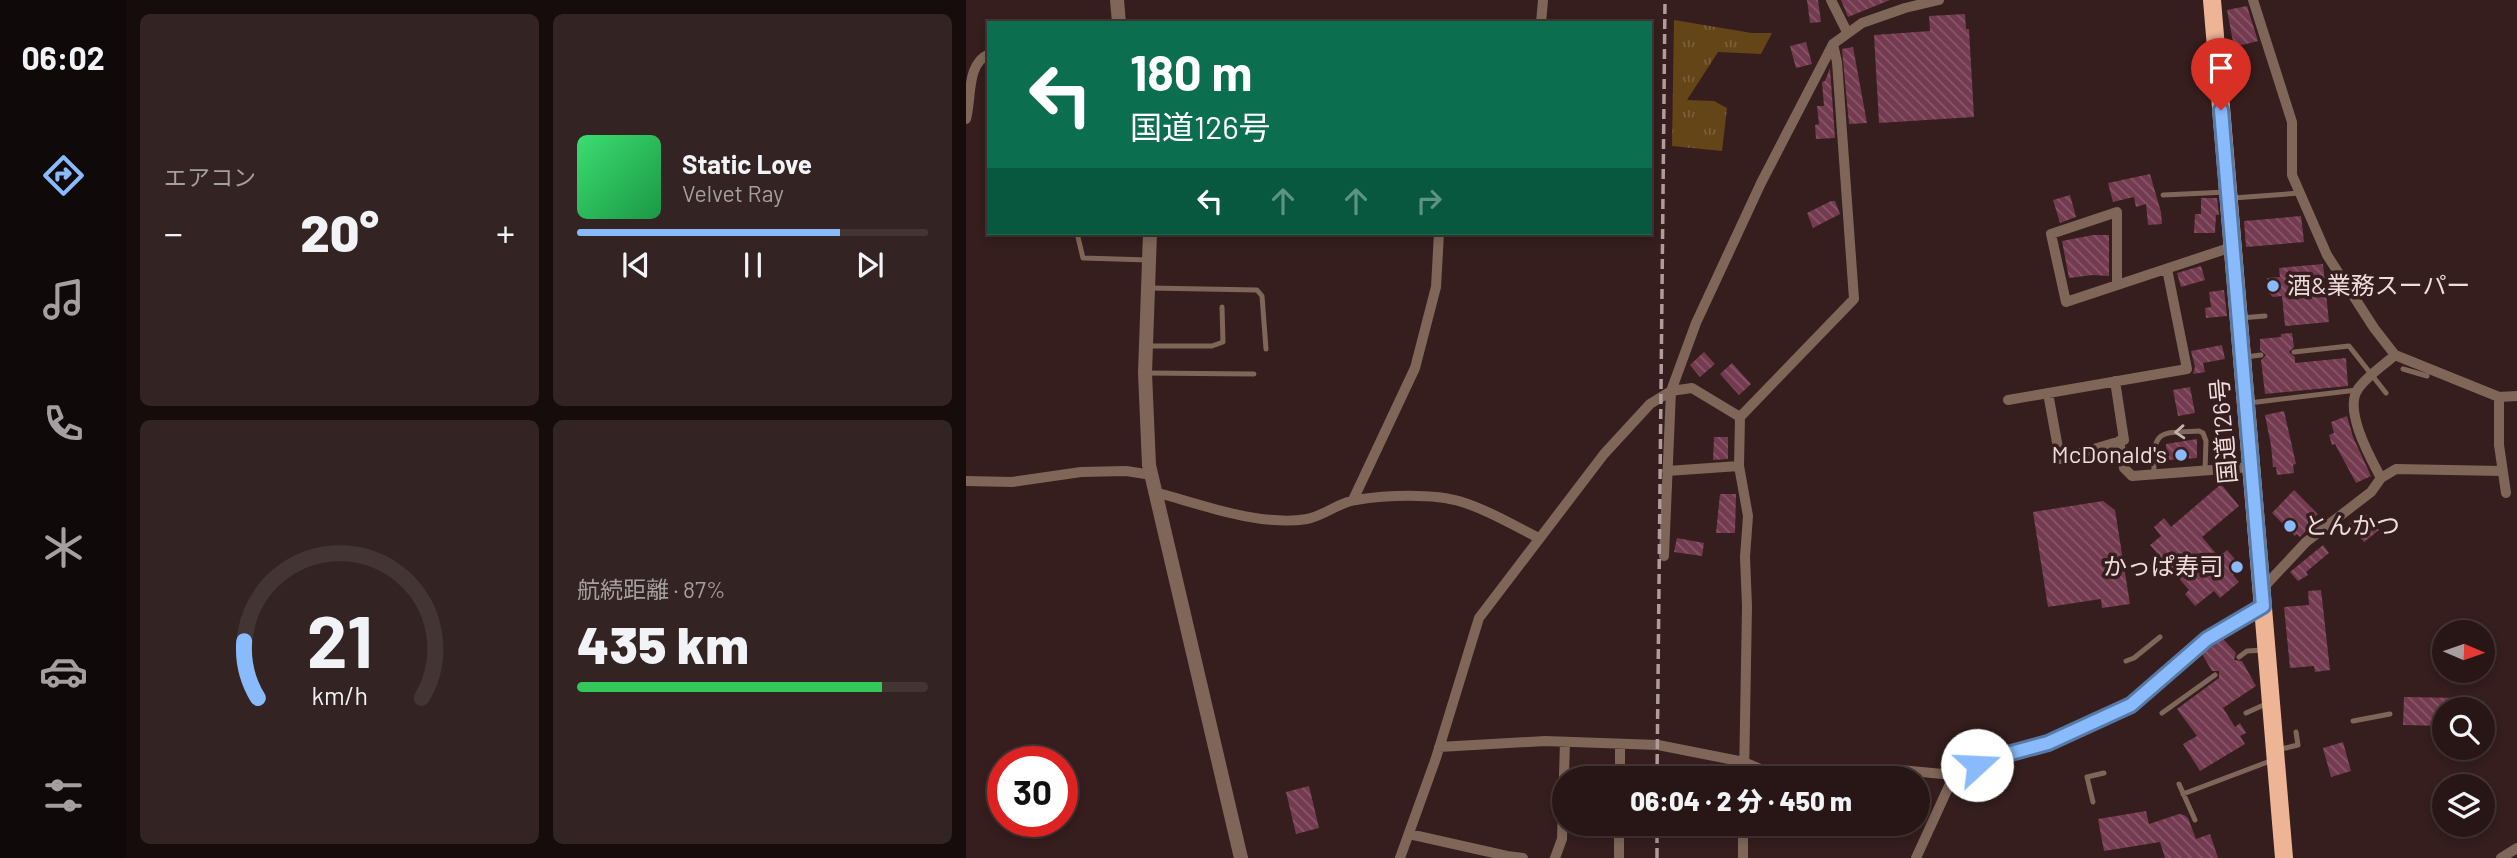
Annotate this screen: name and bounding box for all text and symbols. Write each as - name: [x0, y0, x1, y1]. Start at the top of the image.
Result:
- text: 06:02: [21, 38, 105, 76]
- pin: [2191, 38, 2251, 110]
- text: 180 m: [1130, 42, 1253, 101]
- icon: left: [1015, 49, 1106, 140]
- icon: arrive: [2202, 49, 2240, 87]
- text: 国道126号: [1130, 107, 1271, 145]
- text: Static Love: [682, 148, 812, 179]
- icon: directions: [39, 151, 88, 200]
- text: エアコン: [164, 163, 256, 191]
- text: Velvet Ray: [682, 179, 784, 207]
- icon: left: [1191, 182, 1229, 220]
- icon: ahead: [1264, 182, 1302, 220]
- icon: ahead: [1337, 182, 1375, 220]
- icon: right: [1410, 182, 1448, 220]
- text: 20°: [300, 200, 379, 262]
- text: −: [164, 209, 183, 255]
- text: +: [496, 209, 515, 255]
- icon: previous: [617, 246, 655, 284]
- icon: pause: [734, 246, 772, 284]
- icon: next: [851, 246, 889, 284]
- place label: 酒&業務スーパー: [2287, 270, 2471, 299]
- icon: music: [39, 275, 88, 324]
- marker: 酒&業務スーパー: [2265, 278, 2281, 294]
- street label: 国道126号: [2203, 377, 2242, 485]
- icon: phone: [39, 399, 88, 448]
- one-way arrow: [2174, 424, 2185, 439]
- place label: McDonald's: [2052, 439, 2167, 468]
- marker: McDonald's: [2173, 447, 2189, 463]
- place label: とんかつ: [2304, 510, 2400, 539]
- marker: とんかつ: [2282, 518, 2298, 534]
- icon: climate: [39, 523, 88, 572]
- place label: かっぱ寿司: [2103, 551, 2223, 580]
- marker: かっぱ寿司: [2229, 559, 2245, 575]
- text: 航続距離 · 87%: [577, 575, 725, 603]
- text: 21: [306, 595, 373, 683]
- text: 435 km: [577, 612, 749, 674]
- north arrow: [2432, 620, 2496, 682]
- map controls: [2432, 620, 2495, 837]
- icon: car: [39, 647, 88, 696]
- text: km/h: [311, 680, 368, 710]
- button: search: [2432, 697, 2495, 760]
- position arrow: [1940, 728, 2014, 802]
- speed limit sign: 30: [987, 746, 1078, 837]
- icon: filters: [39, 771, 88, 820]
- button: layers: [2432, 774, 2495, 837]
- text: 06:04 · 2 分 · 450 m: [1630, 785, 1852, 816]

